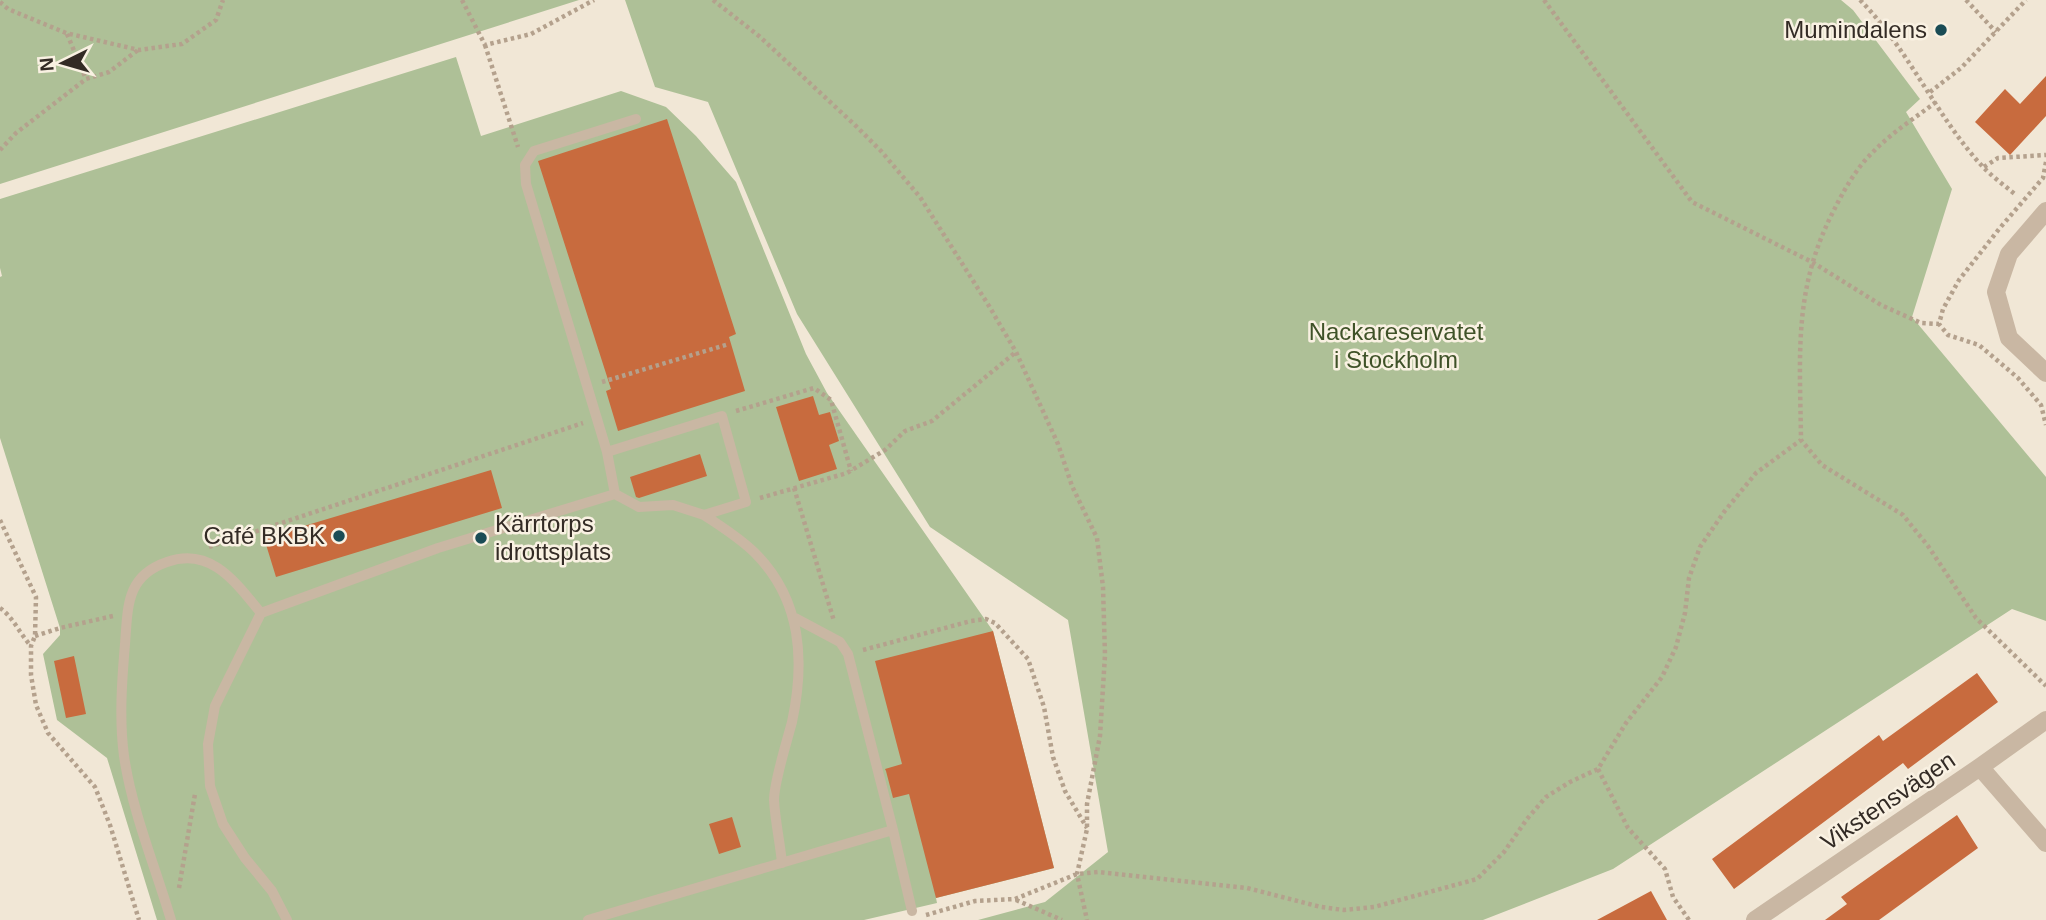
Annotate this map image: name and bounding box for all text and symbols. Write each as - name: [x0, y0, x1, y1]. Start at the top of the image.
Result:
- place label: Mumindalens: [1784, 16, 1927, 43]
- marker: Mumindalens: [1933, 22, 1949, 38]
- north arrow: [28, 28, 98, 98]
- text: N: [36, 57, 58, 72]
- park label: Nackareservatet i Stockholm: [1309, 318, 1484, 373]
- place label: Kärrtorps idrottsplats: [495, 510, 611, 565]
- place label: Café BKBK: [204, 522, 325, 549]
- marker: Café BKBK: [331, 528, 347, 544]
- marker: Kärrtorps idrottsplats: [473, 530, 489, 546]
- street label: Vikstensvägen: [1816, 746, 1960, 855]

